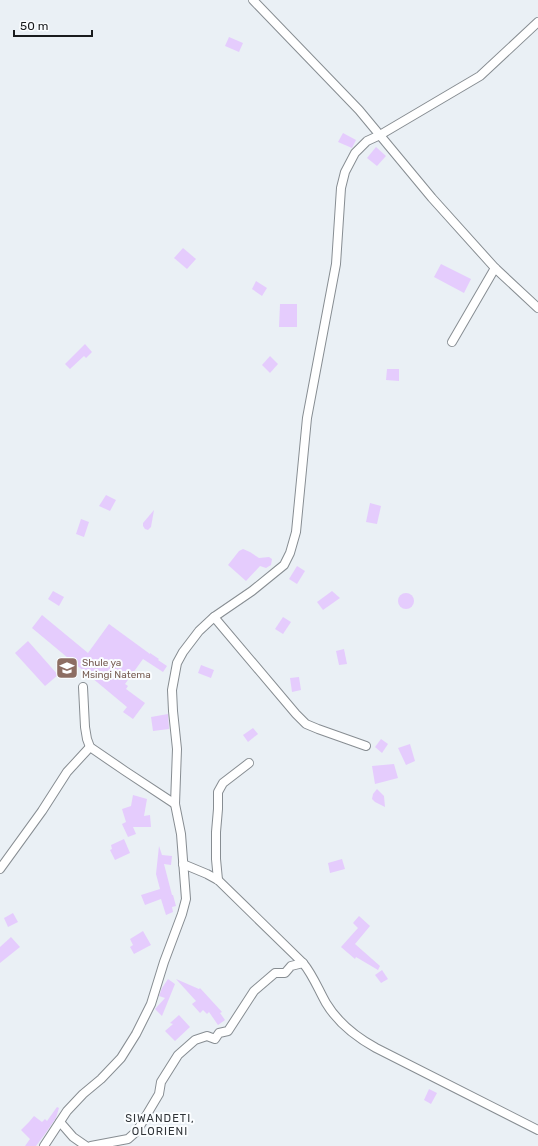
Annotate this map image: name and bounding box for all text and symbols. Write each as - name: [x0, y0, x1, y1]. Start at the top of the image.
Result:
- scale bar: [14, 12, 92, 38]
- text: 50 m: [20, 19, 48, 33]
- school or university icon: Shule ya Msingi Natema: [54, 655, 80, 681]
- place label: Shule ya Msingi Natema: [82, 657, 151, 681]
- district label: SIWANDETI, OLORIENI: [125, 1112, 195, 1138]

